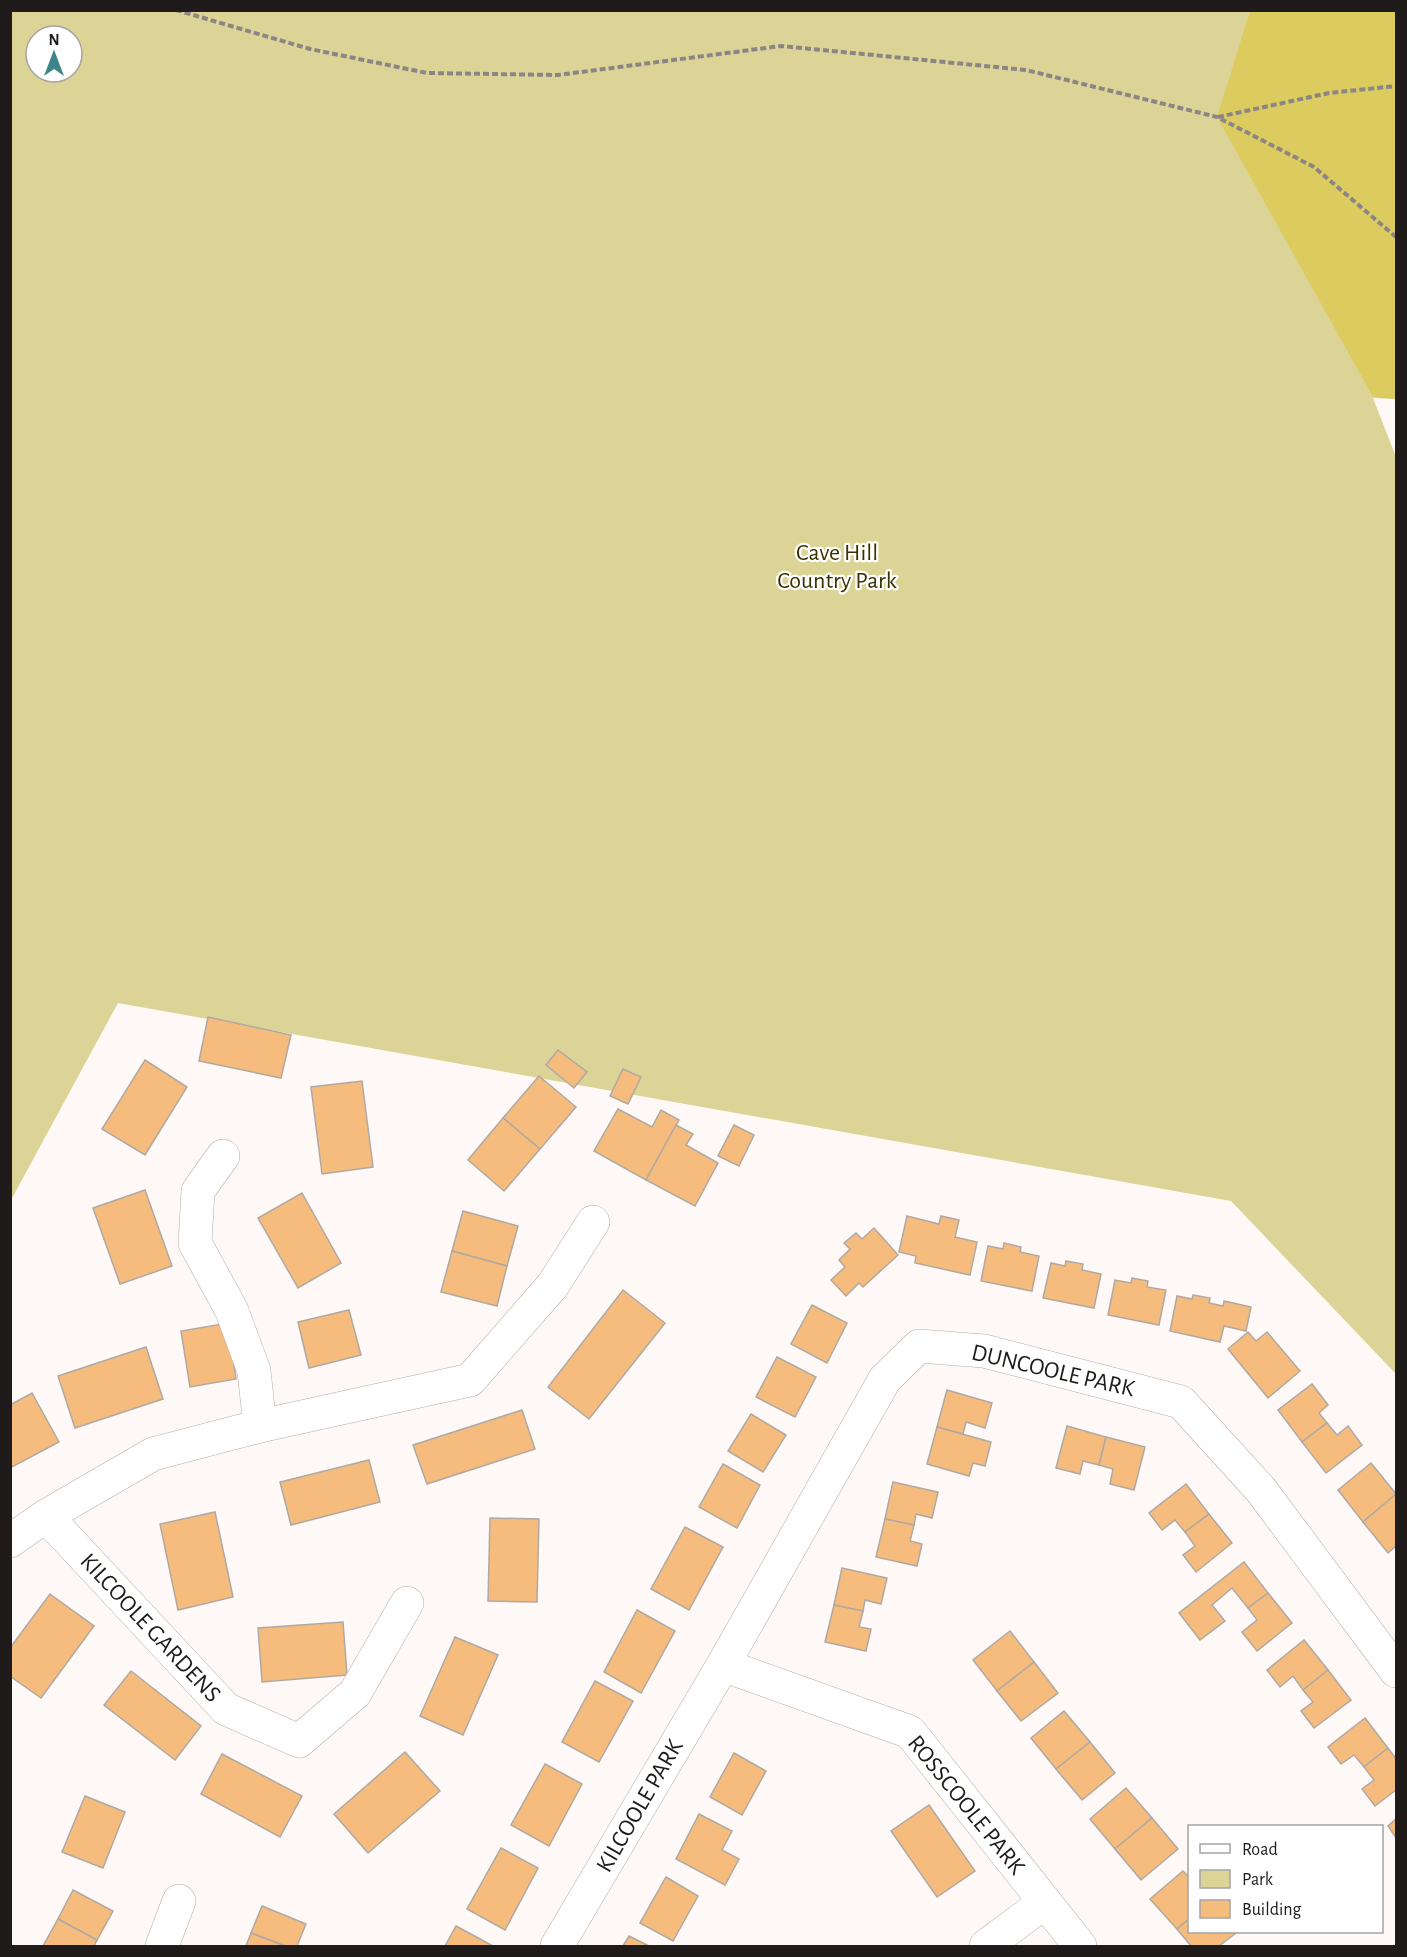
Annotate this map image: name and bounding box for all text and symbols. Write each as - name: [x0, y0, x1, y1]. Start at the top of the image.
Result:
- north arrow: [24, 24, 84, 84]
- text: N: [48, 32, 60, 48]
- park label: Cave Hill Country Park: [777, 541, 897, 593]
- street label: DUNCOOLE PARK: [969, 1341, 1138, 1402]
- street label: KILCOOLE GARDENS: [75, 1549, 225, 1707]
- street label: ROSSCOOLE PARK: [903, 1731, 1030, 1880]
- street label: KILCOOLE PARK: [592, 1735, 688, 1876]
- legend: [1188, 1825, 1383, 1933]
- text: Road: [1242, 1841, 1278, 1859]
- text: Park: [1242, 1871, 1274, 1889]
- text: Building: [1242, 1901, 1302, 1919]

